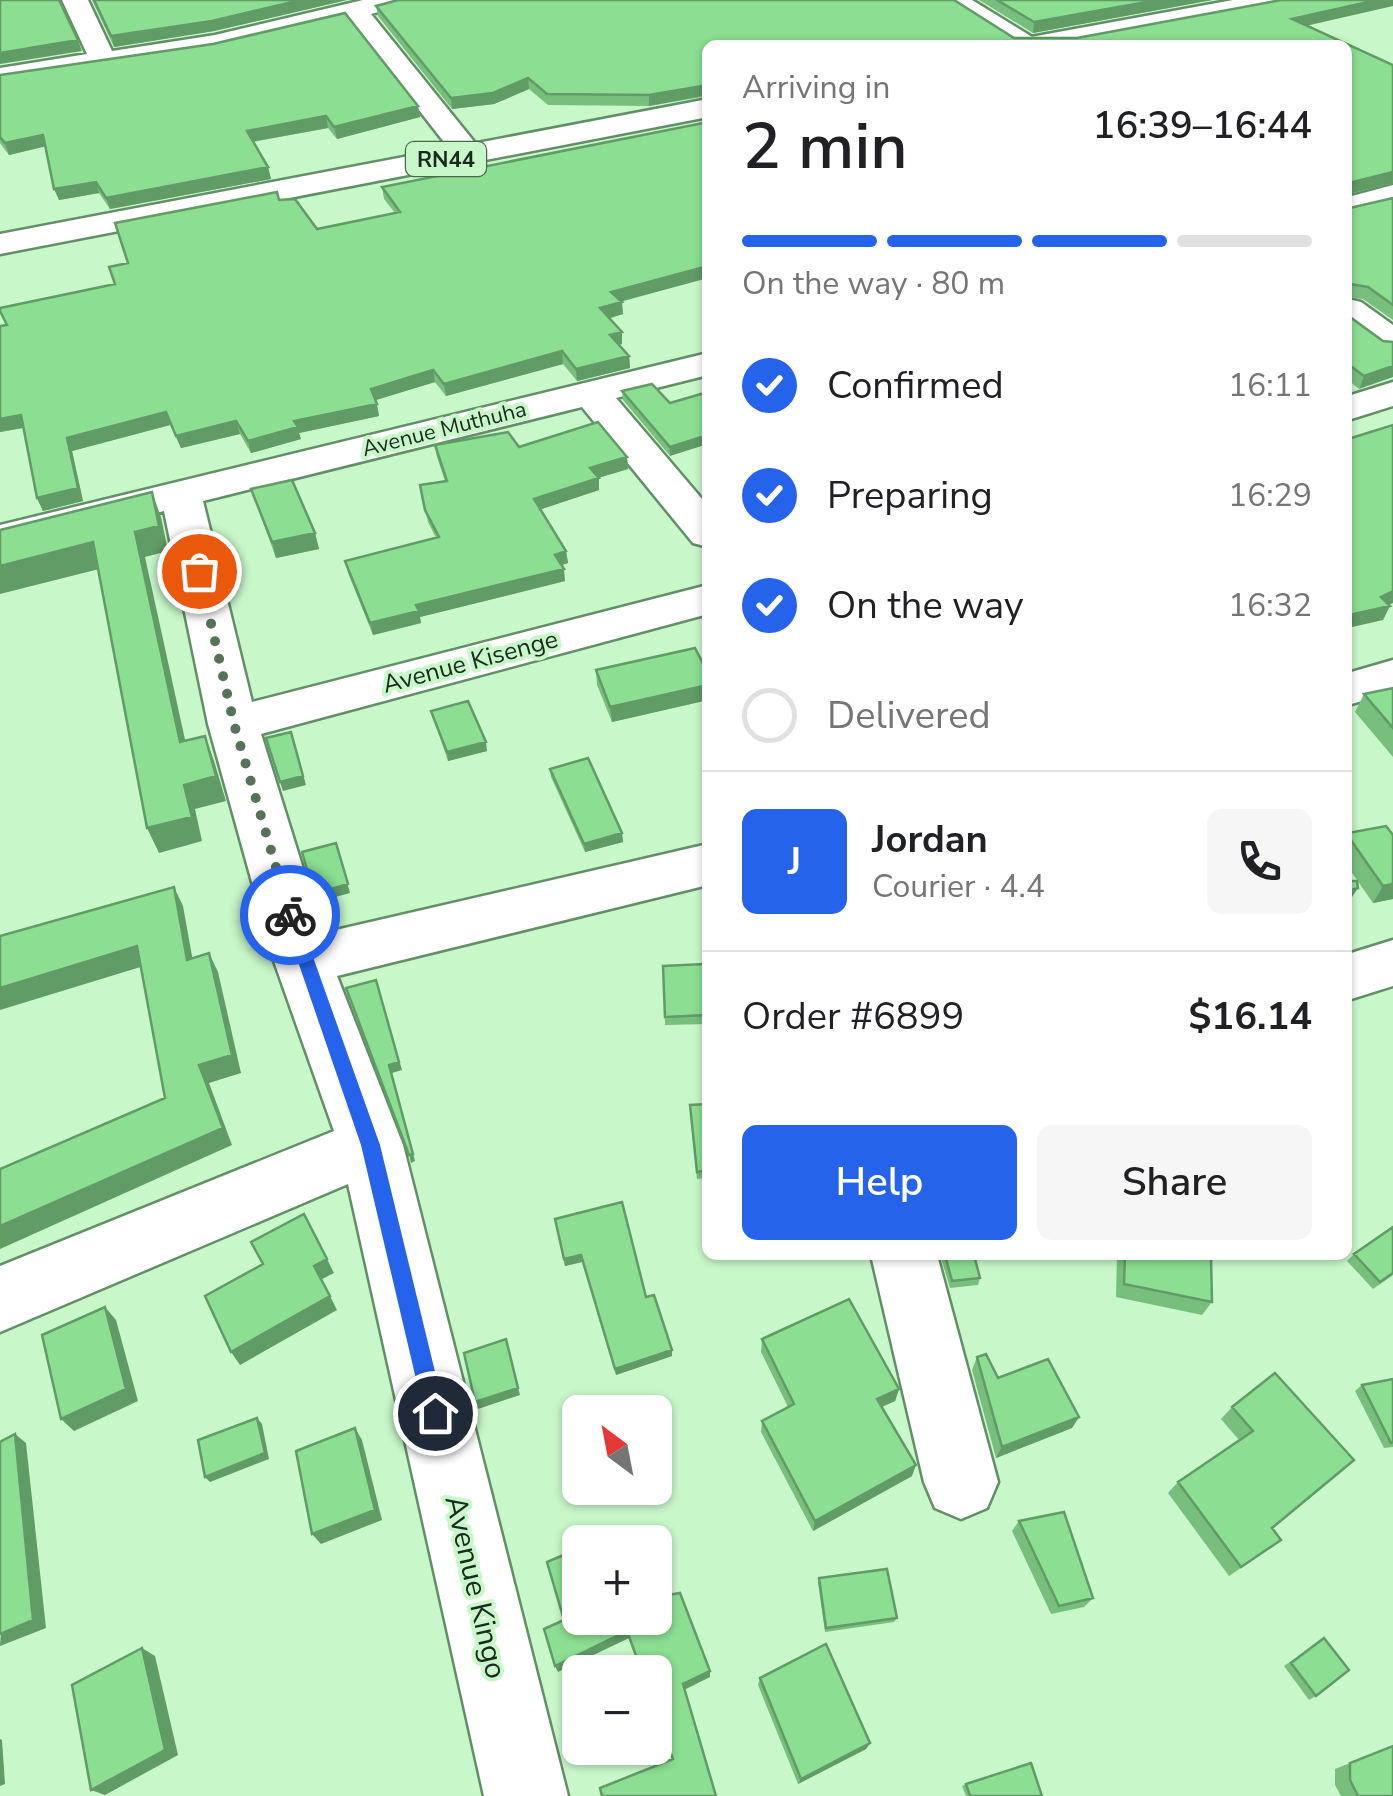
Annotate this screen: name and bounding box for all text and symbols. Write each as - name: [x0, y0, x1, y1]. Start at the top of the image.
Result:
- text: Arriving in: [742, 66, 890, 109]
- text: 16:39–16:44: [1093, 100, 1312, 151]
- text: 2 min: [742, 102, 908, 191]
- road number: RN44: [406, 142, 486, 176]
- text: On the way · 80 m: [742, 262, 1005, 305]
- icon: check: [742, 358, 797, 413]
- text: Confirmed: [827, 360, 1004, 411]
- text: 16:11: [1228, 364, 1312, 407]
- street label: Avenue Muthuha: [359, 394, 530, 464]
- icon: check: [742, 468, 797, 523]
- text: Preparing: [827, 470, 993, 521]
- text: 16:29: [1228, 474, 1312, 517]
- pin: [157, 529, 242, 614]
- icon: bag: [172, 544, 227, 599]
- icon: check: [742, 578, 797, 633]
- text: On the way: [827, 580, 1023, 631]
- text: 16:32: [1228, 584, 1312, 627]
- street label: Avenue Kisenge: [379, 622, 562, 702]
- text: Delivered: [827, 690, 991, 741]
- button: phone: [1207, 809, 1312, 914]
- text: Jordan: [872, 814, 988, 865]
- text: J: [788, 836, 801, 887]
- courier: [240, 865, 340, 965]
- text: Courier · 4.4: [872, 865, 1045, 908]
- icon: bike: [263, 888, 318, 943]
- text: Order #6899: [742, 991, 964, 1042]
- text: $16.14: [1189, 991, 1312, 1042]
- button: Help: [742, 1125, 1017, 1240]
- button: Share: [1037, 1125, 1312, 1240]
- pin: [393, 1371, 478, 1456]
- icon: home: [408, 1386, 463, 1441]
- north arrow: [562, 1395, 672, 1505]
- map controls: [562, 1395, 672, 1765]
- street label: Avenue Kingo: [435, 1491, 517, 1683]
- button: +: [562, 1525, 672, 1635]
- button: −: [562, 1655, 672, 1765]

